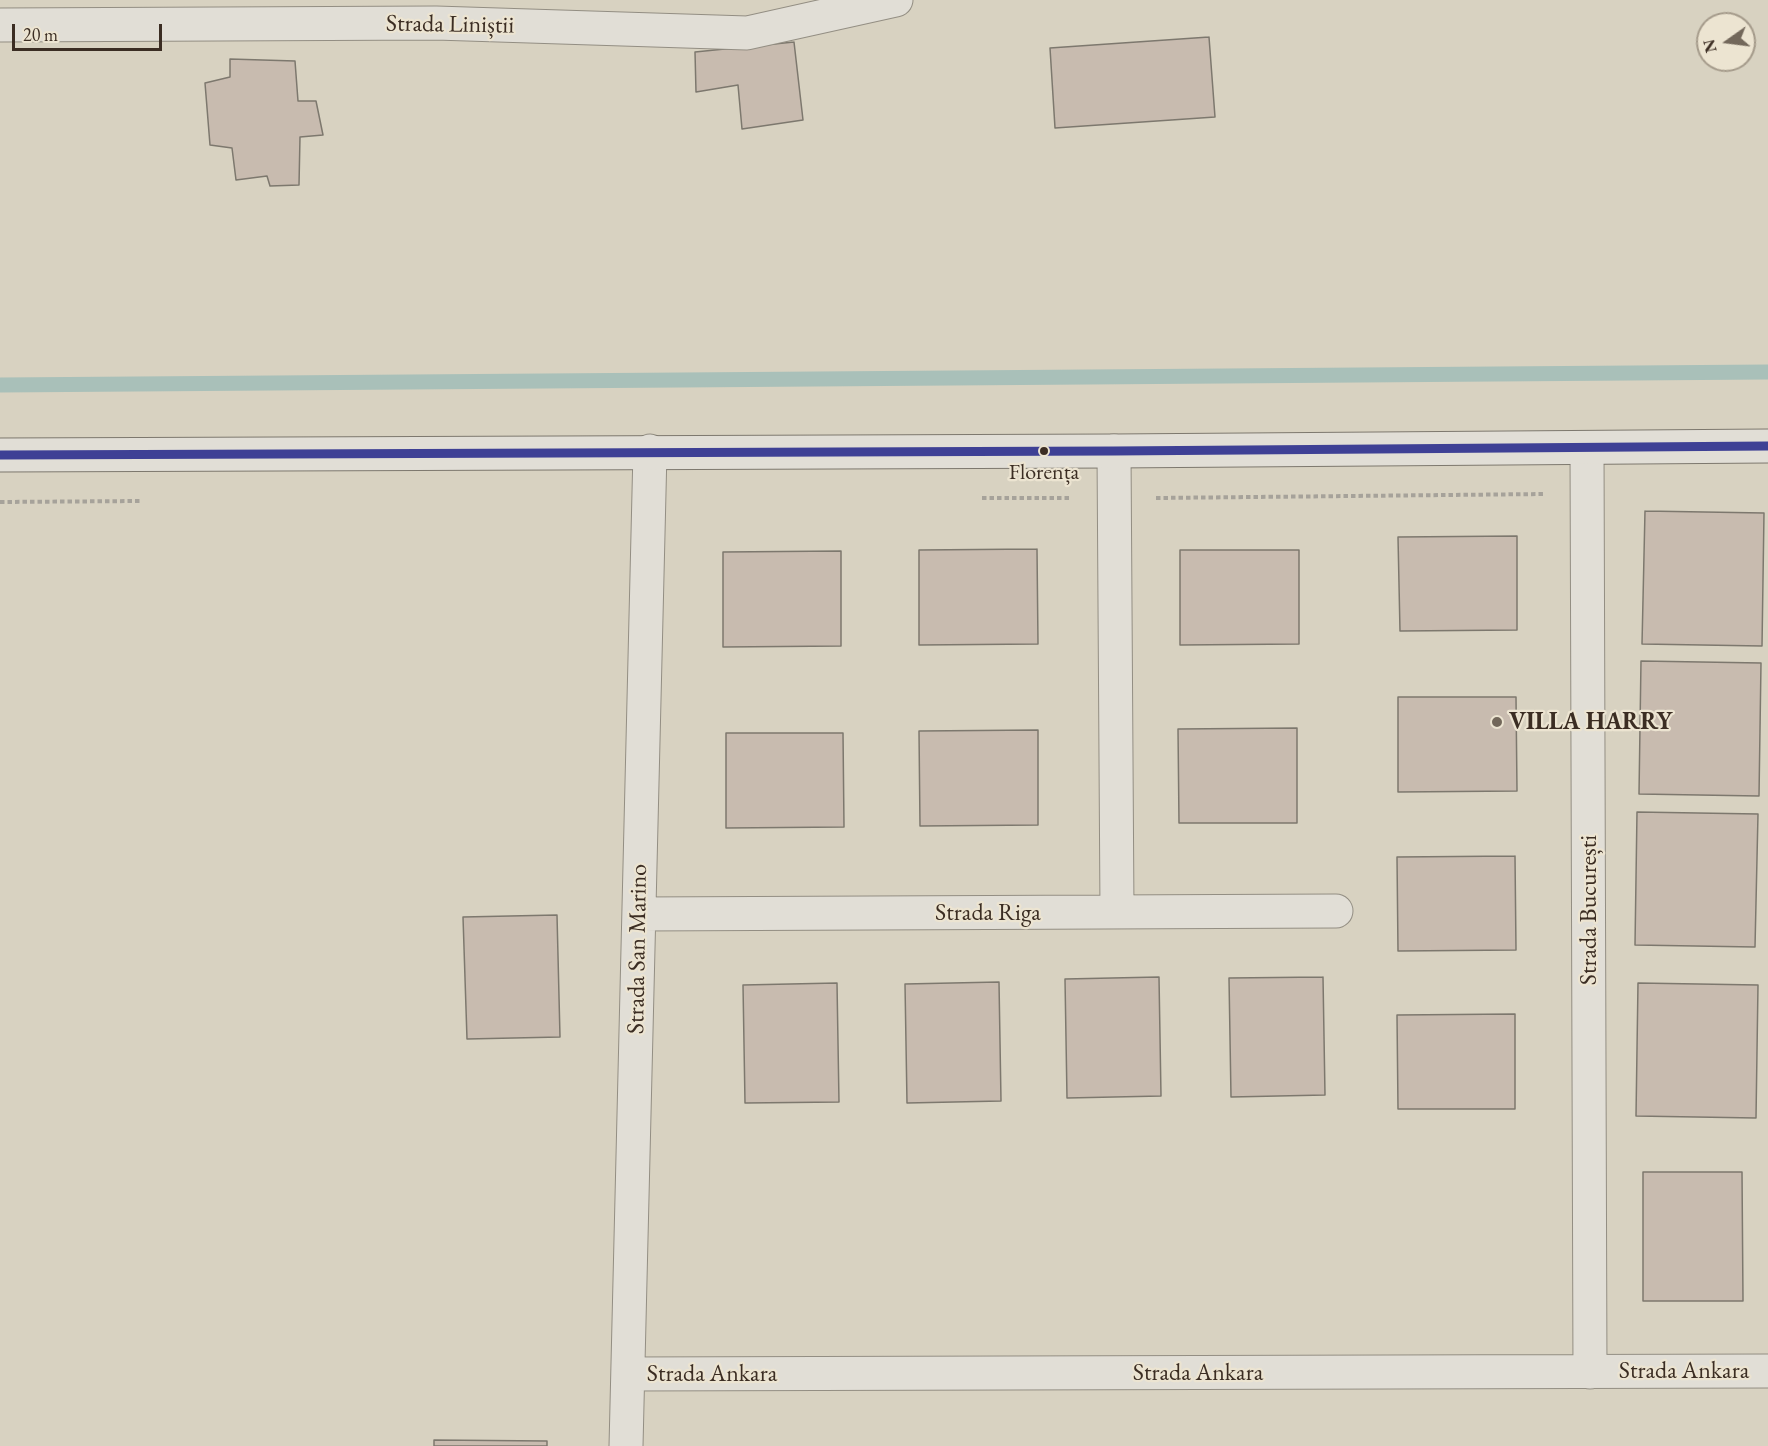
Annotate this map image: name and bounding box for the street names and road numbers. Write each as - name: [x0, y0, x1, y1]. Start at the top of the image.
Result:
- street label: Strada Liniștii: [386, 9, 514, 41]
- street label: Strada București: [1575, 835, 1603, 985]
- street label: Strada San Marino: [622, 864, 654, 1034]
- street label: Strada Riga: [935, 899, 1041, 927]
- street label: Strada Ankara: [1619, 1357, 1749, 1385]
- street label: Strada Ankara: [1133, 1359, 1263, 1387]
- street label: Strada Ankara: [647, 1360, 777, 1388]

